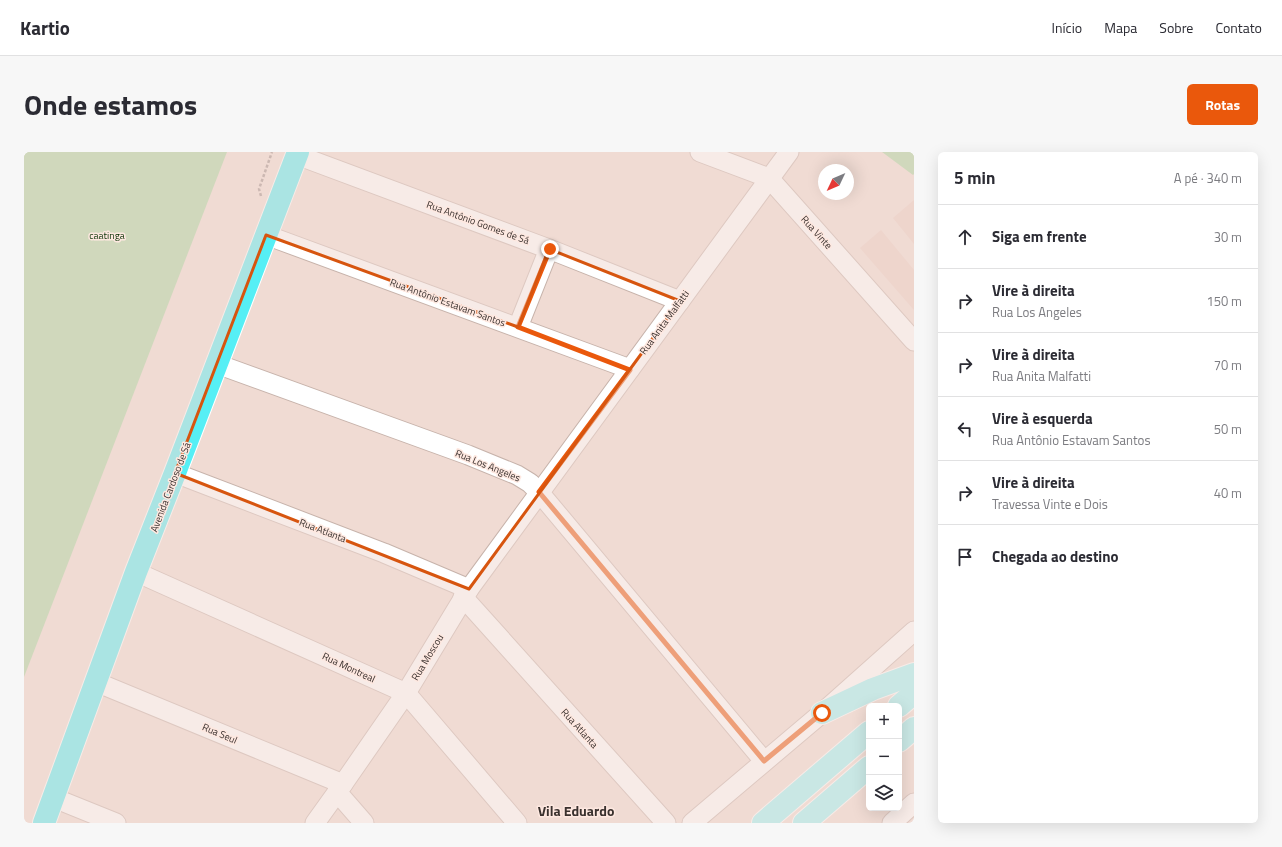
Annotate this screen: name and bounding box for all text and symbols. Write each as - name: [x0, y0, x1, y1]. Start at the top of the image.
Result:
- text: Kartio: [20, 13, 70, 42]
- text: Início: [1052, 17, 1082, 38]
- text: Mapa: [1104, 17, 1137, 38]
- text: Sobre: [1159, 17, 1193, 38]
- text: Contato: [1215, 17, 1262, 38]
- text: Onde estamos: [24, 83, 197, 126]
- button: Rotas: [1187, 84, 1258, 125]
- north arrow: [818, 164, 854, 200]
- text: 5 min: [954, 165, 995, 191]
- text: A pé · 340 m: [1174, 168, 1242, 188]
- street label: Rua Antônio Gomes de Sá: [424, 197, 531, 248]
- street label: Rua Vinte: [797, 212, 836, 252]
- text: Siga em frente: [992, 225, 1087, 248]
- icon: ahead: [954, 226, 976, 248]
- text: 30 m: [1214, 227, 1242, 247]
- park label: caatinga: [89, 228, 125, 243]
- route end: [541, 240, 559, 258]
- street label: Rua Antônio Estavam Santos: [388, 275, 508, 330]
- text: Vire à direita: [992, 279, 1075, 302]
- street label: Rua Anita Malfatti: [636, 287, 693, 358]
- icon: right: [954, 290, 976, 312]
- text: 150 m: [1206, 291, 1242, 311]
- text: Rua Los Angeles: [992, 302, 1082, 322]
- text: Vire à direita: [992, 343, 1075, 366]
- icon: right: [954, 354, 976, 376]
- text: 70 m: [1214, 355, 1242, 375]
- text: Rua Anita Malfatti: [992, 366, 1091, 386]
- text: Vire à esquerda: [992, 407, 1093, 430]
- icon: left: [954, 418, 976, 440]
- text: 50 m: [1214, 419, 1242, 439]
- text: Rua Antônio Estavam Santos: [992, 430, 1151, 450]
- street label: Avenida Cardoso de Sá: [146, 440, 195, 534]
- street label: Rua Los Angeles: [453, 446, 523, 485]
- text: Vire à direita: [992, 471, 1075, 494]
- icon: right: [954, 482, 976, 504]
- text: 40 m: [1214, 483, 1242, 503]
- text: Travessa Vinte e Dois: [992, 494, 1108, 514]
- street label: Rua Atlanta: [297, 515, 348, 546]
- text: Chegada ao destino: [992, 545, 1118, 568]
- icon: arrive: [954, 546, 976, 568]
- street label: Rua Moscou: [408, 631, 447, 683]
- street label: Rua Montreal: [320, 649, 378, 686]
- map controls: [866, 703, 902, 811]
- button: +: [866, 703, 902, 739]
- route start: [813, 704, 831, 722]
- street label: Rua Atlanta: [558, 705, 602, 752]
- street label: Rua Seul: [200, 719, 240, 748]
- button: −: [866, 739, 902, 775]
- button: layers: [866, 775, 902, 811]
- district label: Vila Eduardo: [538, 800, 614, 821]

